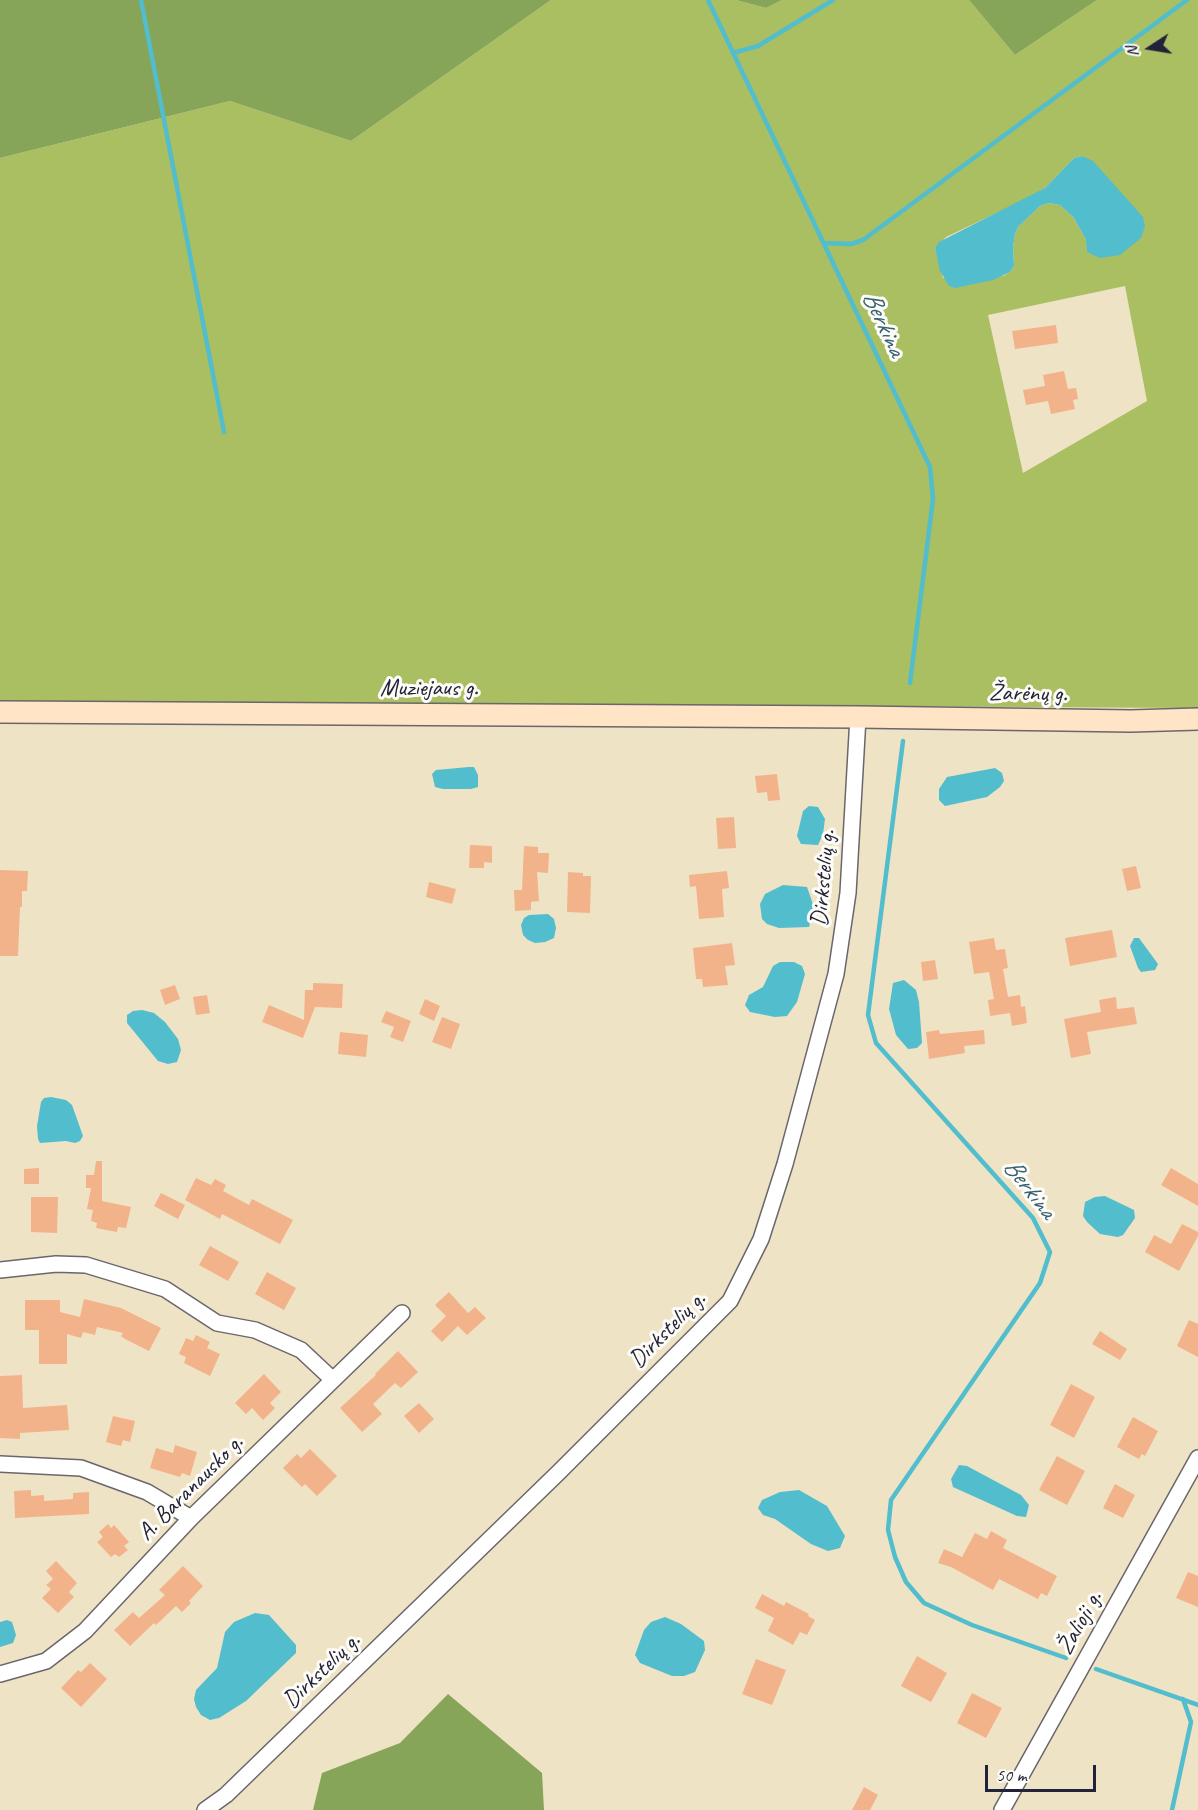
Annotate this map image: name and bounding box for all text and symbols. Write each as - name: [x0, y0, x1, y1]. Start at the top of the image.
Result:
- north arrow: [1120, 18, 1180, 78]
- text: N: [1122, 45, 1143, 59]
- water label: Berkina: [854, 287, 912, 361]
- street label: Muziejaus g.: [380, 675, 478, 703]
- street label: Žarėnų g.: [989, 679, 1067, 709]
- street label: Dirkstelių g.: [805, 829, 843, 927]
- water label: Berkina: [996, 1153, 1062, 1225]
- street label: Dirkstelių g.: [624, 1286, 712, 1374]
- street label: A. Baranausko g.: [132, 1429, 250, 1547]
- street label: Žalioji g.: [1051, 1586, 1109, 1660]
- street label: Dirkstelių g.: [277, 1627, 367, 1715]
- scale bar: [988, 1753, 1099, 1791]
- text: 50 m: [996, 1764, 1027, 1786]

